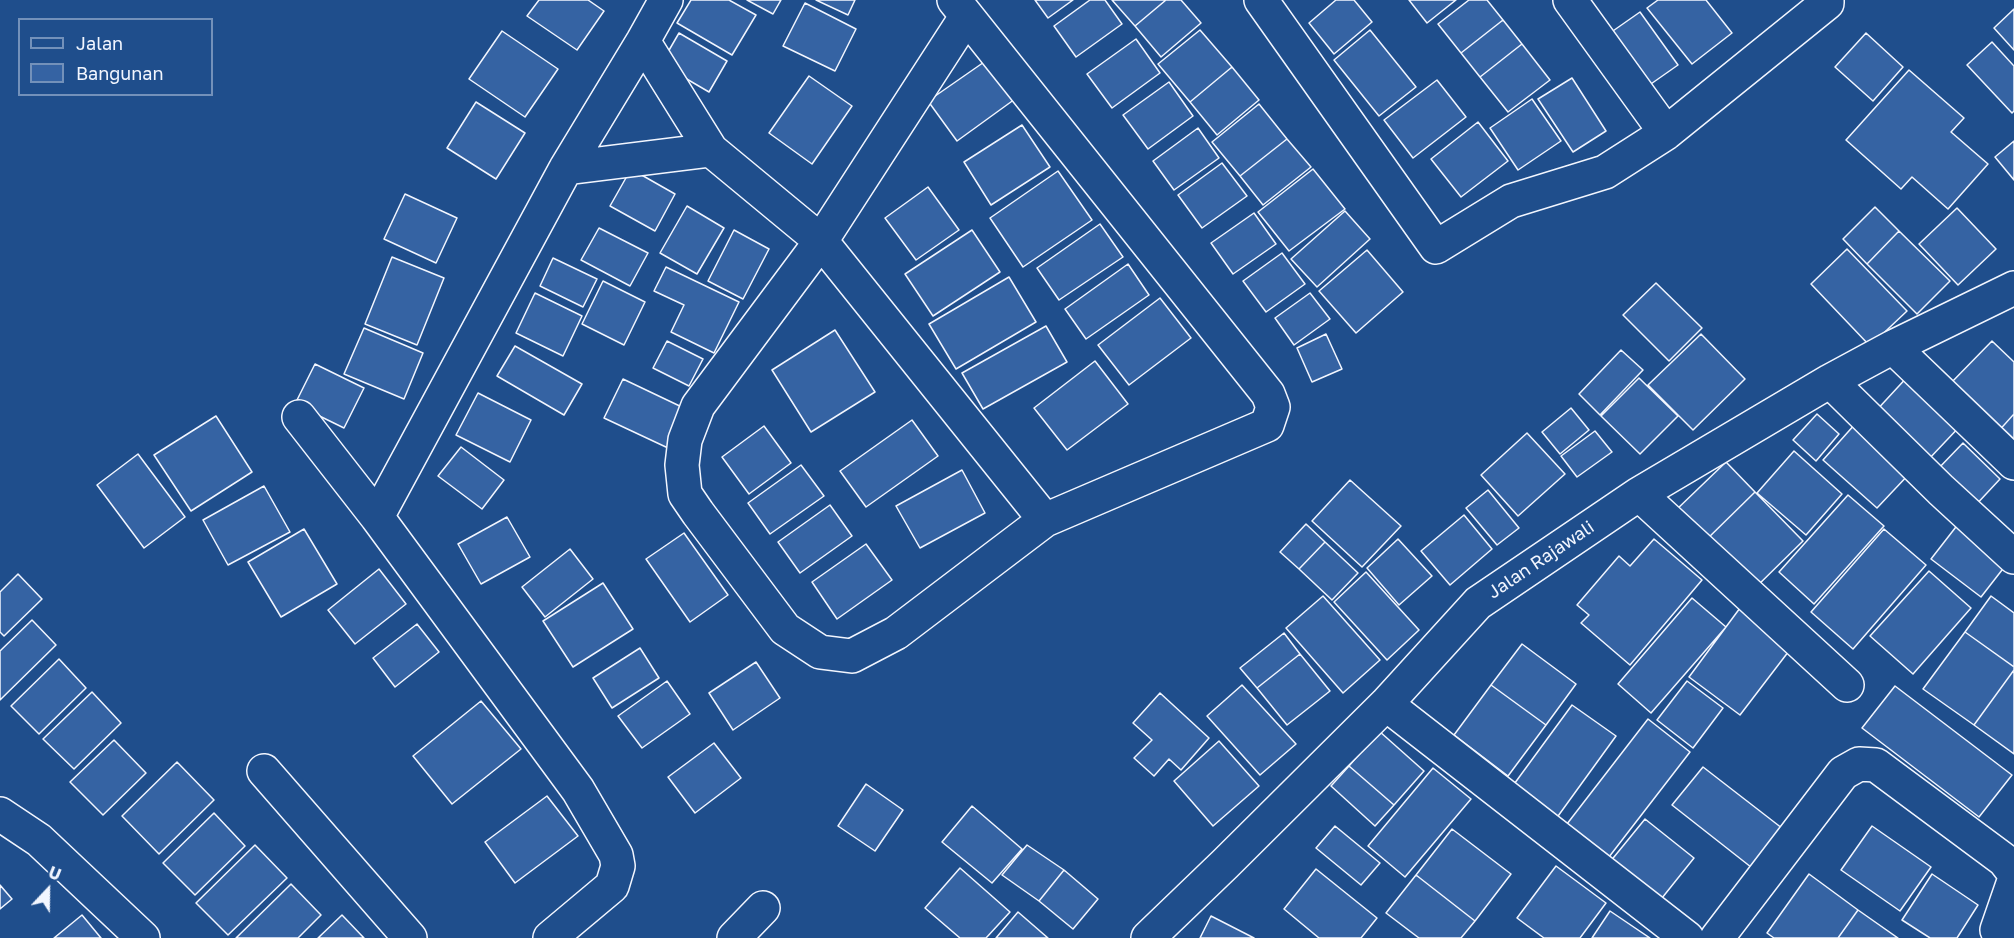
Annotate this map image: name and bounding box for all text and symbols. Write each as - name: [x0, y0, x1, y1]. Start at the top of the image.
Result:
- legend: [18, 18, 213, 96]
- text: Jalan: [76, 32, 123, 54]
- text: Bangunan: [76, 62, 164, 84]
- street label: Jalan Rajawali: [1484, 516, 1598, 604]
- north arrow: [18, 860, 78, 920]
- text: U: [46, 862, 64, 885]

